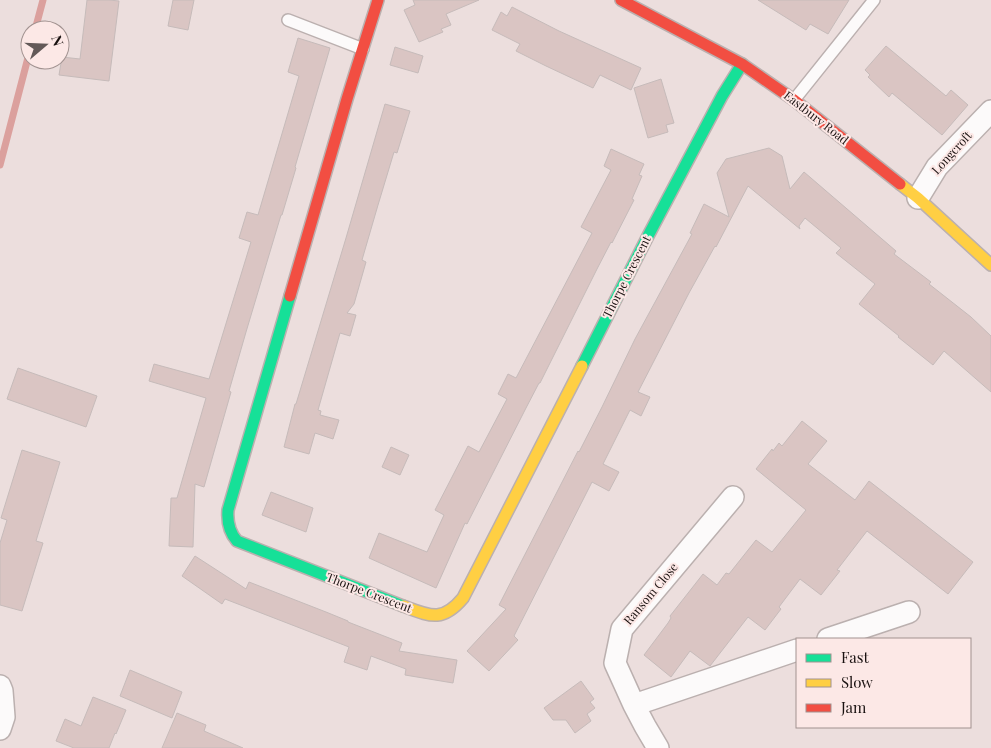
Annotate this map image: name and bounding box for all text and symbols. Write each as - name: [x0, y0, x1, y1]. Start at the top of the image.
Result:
- north arrow: [20, 20, 70, 70]
- text: N: [47, 33, 68, 48]
- street label: Eastbury Road: [781, 87, 852, 148]
- street label: Longcroft: [928, 127, 975, 177]
- street label: Thorpe Crescent: [598, 232, 654, 320]
- street label: Ransom Close: [620, 559, 681, 628]
- street label: Thorpe Crescent: [324, 568, 415, 616]
- legend: [796, 638, 971, 728]
- text: Fast: [841, 647, 870, 667]
- text: Slow: [841, 672, 873, 692]
- text: Jam: [840, 697, 867, 717]

